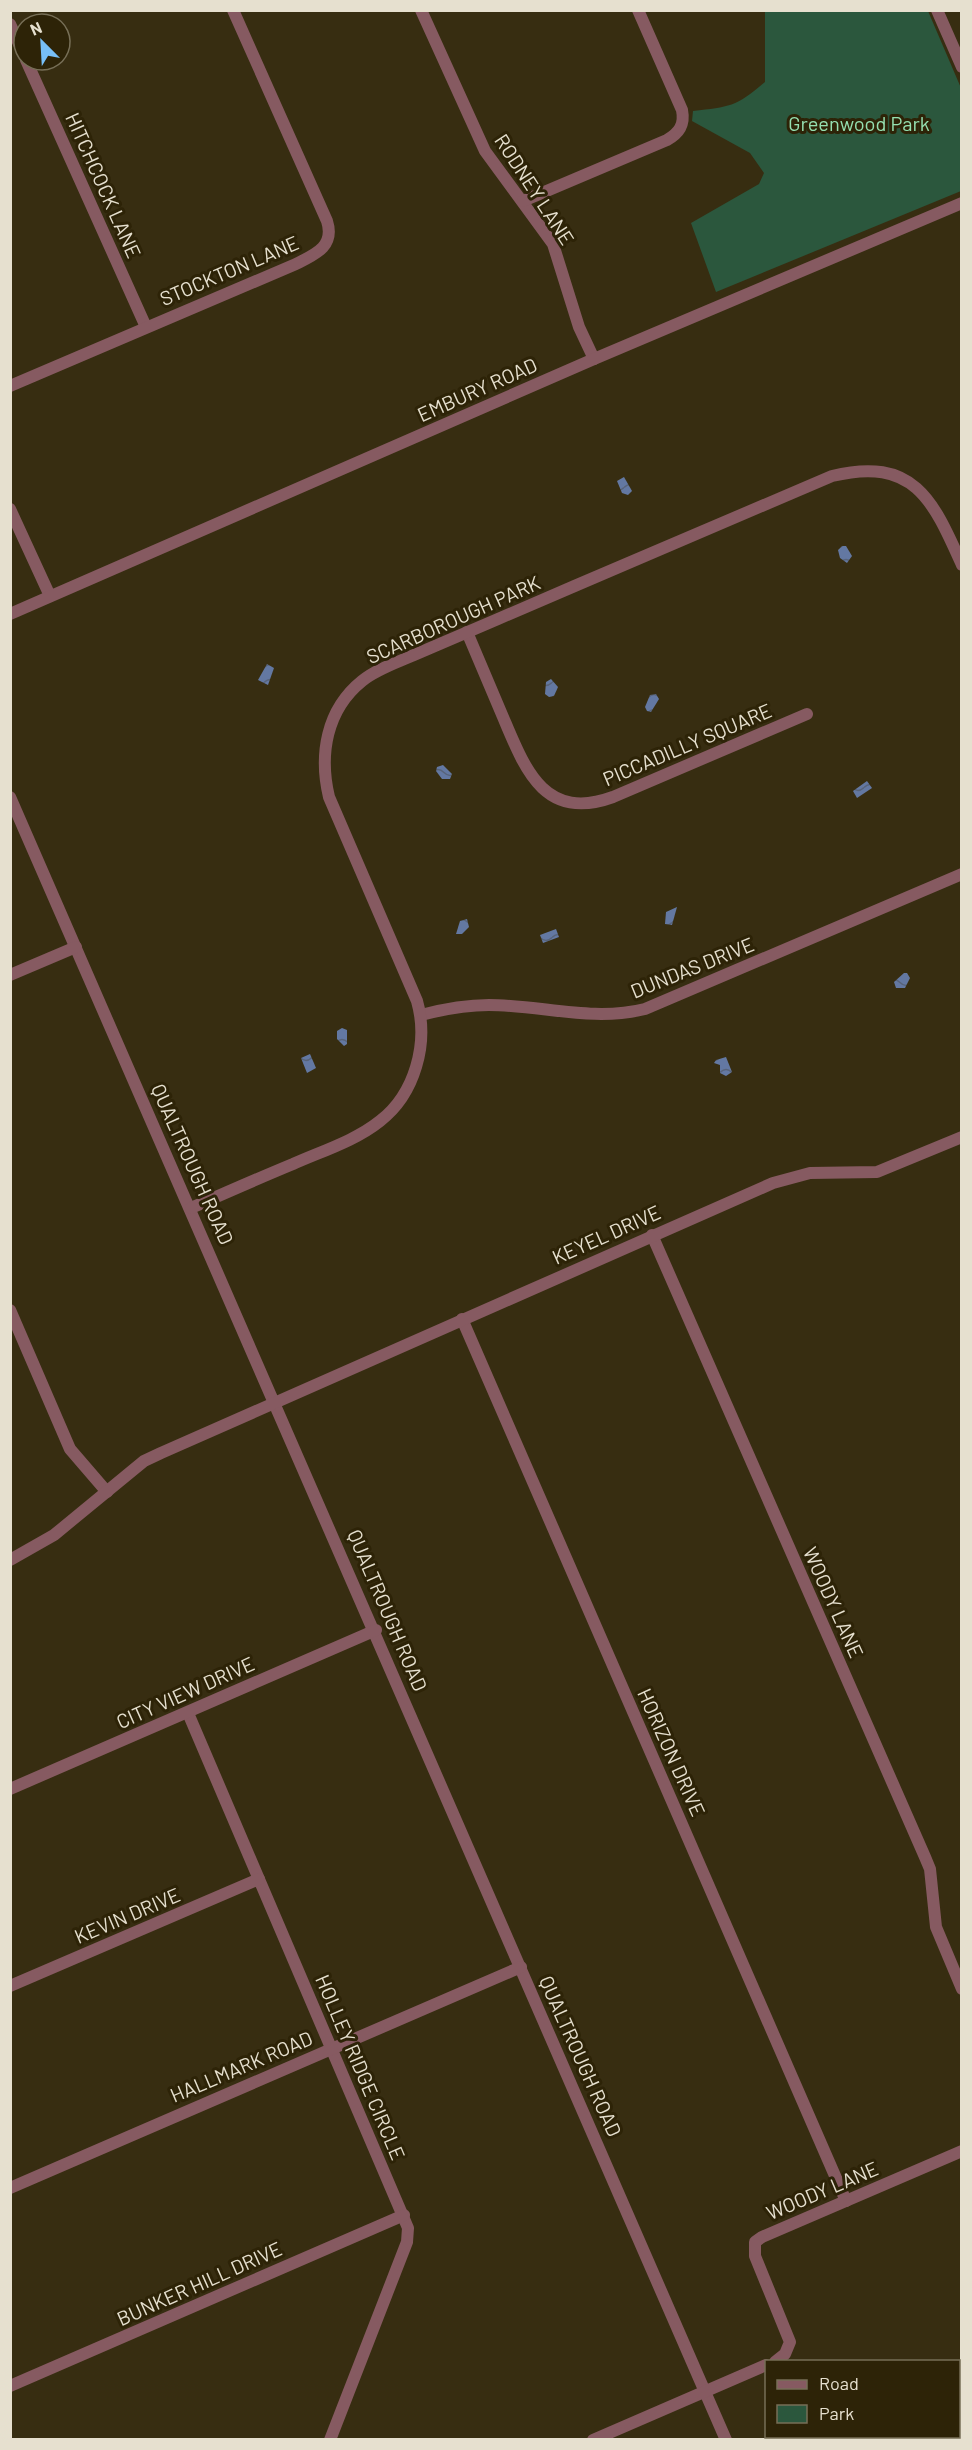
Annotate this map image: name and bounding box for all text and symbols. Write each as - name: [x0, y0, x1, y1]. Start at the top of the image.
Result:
- north arrow: [12, 12, 72, 72]
- text: N: [27, 17, 44, 39]
- street label: HITCHCOCK LANE: [61, 109, 147, 261]
- park label: Greenwood Park: [788, 111, 930, 135]
- street label: RODNEY LANE: [490, 129, 580, 249]
- street label: STOCKTON LANE: [156, 230, 302, 310]
- street label: EMBURY ROAD: [413, 352, 541, 426]
- street label: SCARBOROUGH PARK: [362, 570, 544, 668]
- street label: PICCADILLY SQUARE: [599, 698, 775, 790]
- street label: DUNDAS DRIVE: [627, 931, 757, 1003]
- street label: QUALTROUGH ROAD: [147, 1080, 239, 1248]
- street label: KEYEL DRIVE: [548, 1199, 664, 1269]
- street label: QUALTROUGH ROAD: [343, 1526, 433, 1694]
- street label: WOODY LANE: [799, 1543, 869, 1661]
- street label: CITY VIEW DRIVE: [112, 1651, 258, 1733]
- street label: HORIZON DRIVE: [633, 1684, 711, 1820]
- street label: KEVIN DRIVE: [71, 1882, 183, 1948]
- street label: HOLLEY RIDGE CIRCLE: [311, 1971, 411, 2163]
- street label: QUALTROUGH ROAD: [535, 1972, 627, 2140]
- street label: HALLMARK ROAD: [166, 2025, 316, 2107]
- street label: WOODY LANE: [763, 2156, 881, 2224]
- street label: BUNKER HILL DRIVE: [113, 2236, 285, 2330]
- legend: [765, 2360, 960, 2438]
- text: Road: [819, 2372, 859, 2394]
- text: Park: [819, 2402, 854, 2424]

